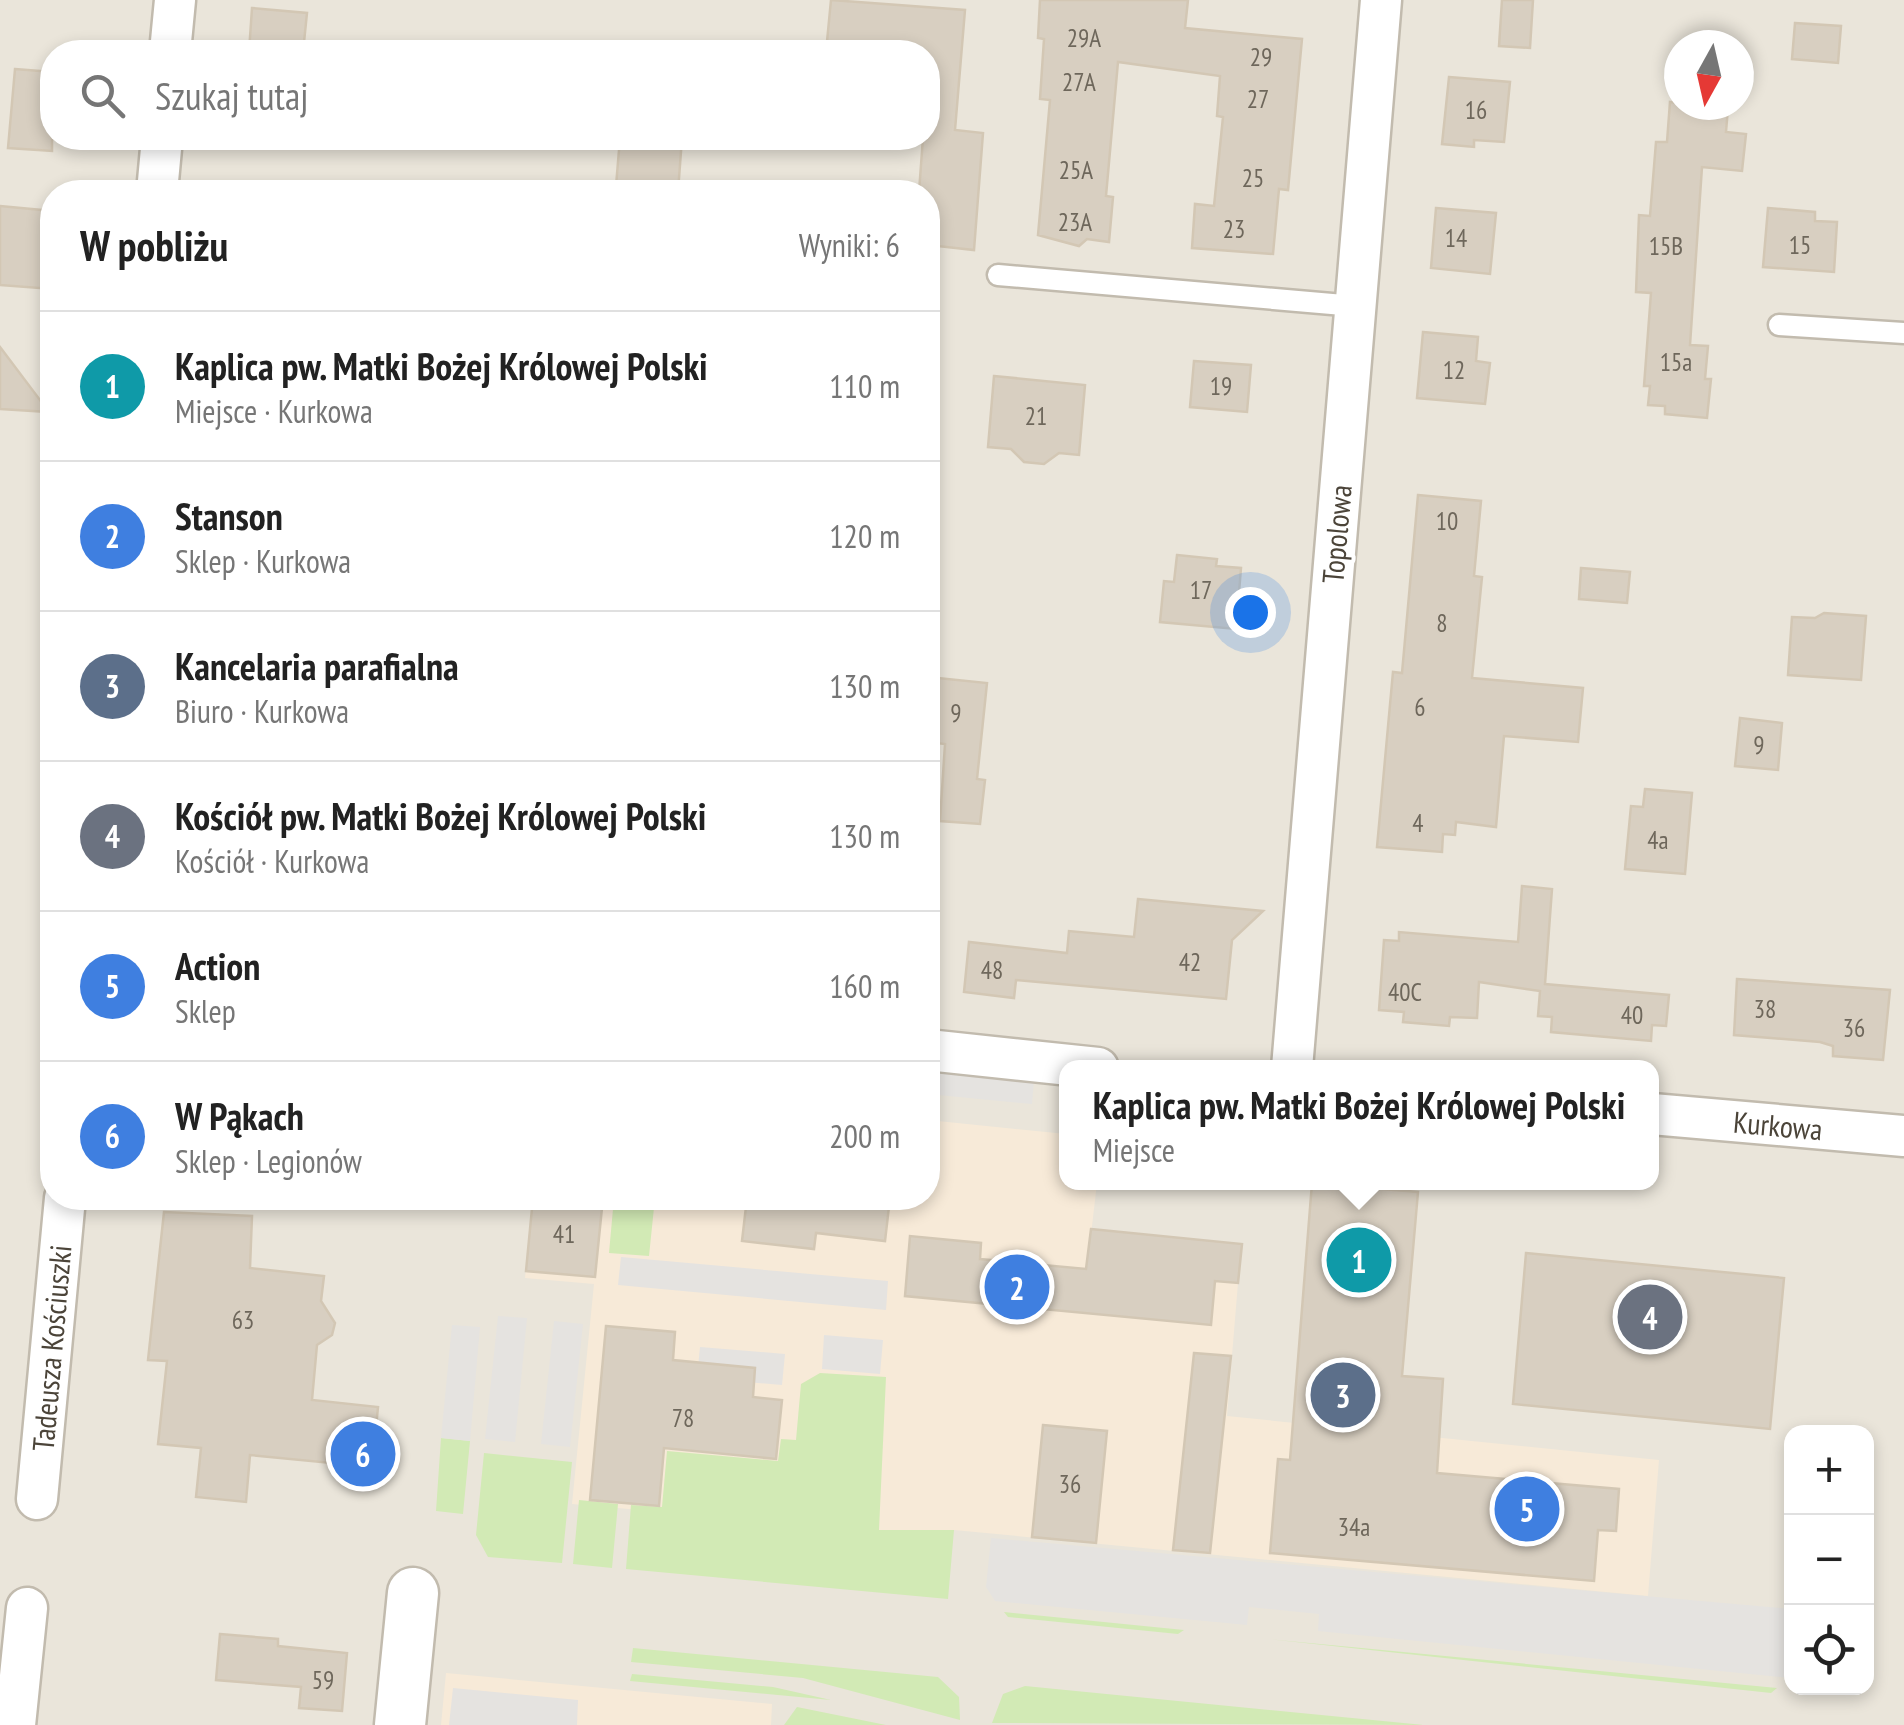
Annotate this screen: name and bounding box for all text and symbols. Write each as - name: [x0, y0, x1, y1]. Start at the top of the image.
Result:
- house number: 29A: [1067, 22, 1101, 54]
- north arrow: [1664, 30, 1754, 120]
- search box: [40, 40, 940, 150]
- house number: 29: [1250, 41, 1272, 73]
- house number: 27A: [1062, 66, 1096, 98]
- icon: search: [75, 68, 130, 123]
- text: Szukaj tutaj: [155, 71, 308, 120]
- house number: 27: [1247, 83, 1269, 115]
- house number: 16: [1465, 94, 1487, 126]
- house number: 25A: [1059, 154, 1093, 186]
- house number: 25: [1242, 162, 1264, 194]
- house number: 23A: [1058, 206, 1092, 238]
- house number: 23: [1223, 213, 1245, 245]
- text: W pobliżu: [80, 218, 228, 273]
- house number: 14: [1445, 222, 1467, 254]
- text: Wyniki: 6: [799, 224, 900, 266]
- house number: 15: [1789, 229, 1811, 261]
- house number: 15B: [1649, 230, 1683, 262]
- text: Kaplica pw. Matki Bożej Królowej Polski: [175, 341, 708, 390]
- house number: 15a: [1660, 346, 1692, 378]
- house number: 12: [1443, 354, 1465, 386]
- text: 1: [105, 365, 120, 407]
- text: 110 m: [829, 365, 900, 407]
- house number: 19: [1210, 370, 1232, 402]
- text: Miejsce · Kurkowa: [175, 390, 373, 432]
- house number: 21: [1025, 400, 1047, 432]
- street label: Topolowa: [1312, 483, 1360, 585]
- text: Stanson: [175, 491, 283, 540]
- house number: 10: [1436, 505, 1458, 537]
- text: 2: [105, 515, 120, 557]
- text: 120 m: [829, 515, 900, 557]
- text: Sklep · Kurkowa: [175, 540, 351, 582]
- house number: 17: [1190, 574, 1212, 606]
- your location: [1225, 587, 1276, 638]
- house number: 8: [1436, 607, 1448, 639]
- text: Kancelaria parafialna: [175, 641, 459, 690]
- text: 3: [105, 665, 120, 707]
- text: 130 m: [829, 665, 900, 707]
- text: Biuro · Kurkowa: [175, 690, 349, 732]
- house number: 6: [1414, 691, 1426, 723]
- house number: 9: [950, 697, 962, 729]
- house number: 9: [1753, 729, 1765, 761]
- text: Kościół pw. Matki Bożej Królowej Polski: [175, 791, 706, 840]
- house number: 4: [1412, 807, 1424, 839]
- text: 4: [105, 815, 120, 857]
- text: 130 m: [829, 815, 900, 857]
- house number: 4a: [1647, 824, 1669, 856]
- text: Kościół · Kurkowa: [175, 840, 369, 882]
- text: Action: [175, 941, 260, 990]
- house number: 42: [1179, 946, 1201, 978]
- house number: 48: [981, 954, 1003, 986]
- text: 5: [105, 965, 120, 1007]
- text: 160 m: [829, 965, 900, 1007]
- house number: 40C: [1388, 976, 1422, 1008]
- text: Sklep: [175, 990, 236, 1032]
- house number: 38: [1754, 993, 1776, 1025]
- house number: 40: [1621, 999, 1643, 1031]
- house number: 36: [1843, 1012, 1865, 1044]
- popup: [1059, 1060, 1659, 1190]
- text: Kaplica pw. Matki Bożej Królowej Polski: [1093, 1080, 1625, 1129]
- text: W Pąkach: [175, 1091, 304, 1140]
- street label: Kurkowa: [1732, 1102, 1824, 1148]
- text: 6: [105, 1115, 120, 1157]
- text: 200 m: [829, 1115, 900, 1157]
- text: Miejsce: [1093, 1129, 1175, 1171]
- text: Sklep · Legionów: [175, 1140, 362, 1182]
- house number: 41: [553, 1218, 575, 1250]
- pin: 1: [1326, 1222, 1392, 1298]
- street label: Tadeusza Kościuszki: [23, 1243, 79, 1453]
- pin: 2: [984, 1250, 1050, 1324]
- pin: 4: [1618, 1280, 1682, 1354]
- house number: 63: [232, 1304, 254, 1336]
- pin: 3: [1310, 1358, 1376, 1432]
- house number: 78: [672, 1402, 694, 1434]
- pin: 6: [330, 1416, 396, 1492]
- map controls: [1784, 1425, 1874, 1695]
- button: +: [1784, 1425, 1874, 1515]
- house number: 36: [1059, 1468, 1081, 1500]
- pin: 5: [1494, 1472, 1560, 1546]
- house number: 34a: [1338, 1511, 1370, 1543]
- button: −: [1784, 1515, 1874, 1605]
- button: locate: [1784, 1605, 1874, 1695]
- house number: 59: [312, 1664, 334, 1696]

